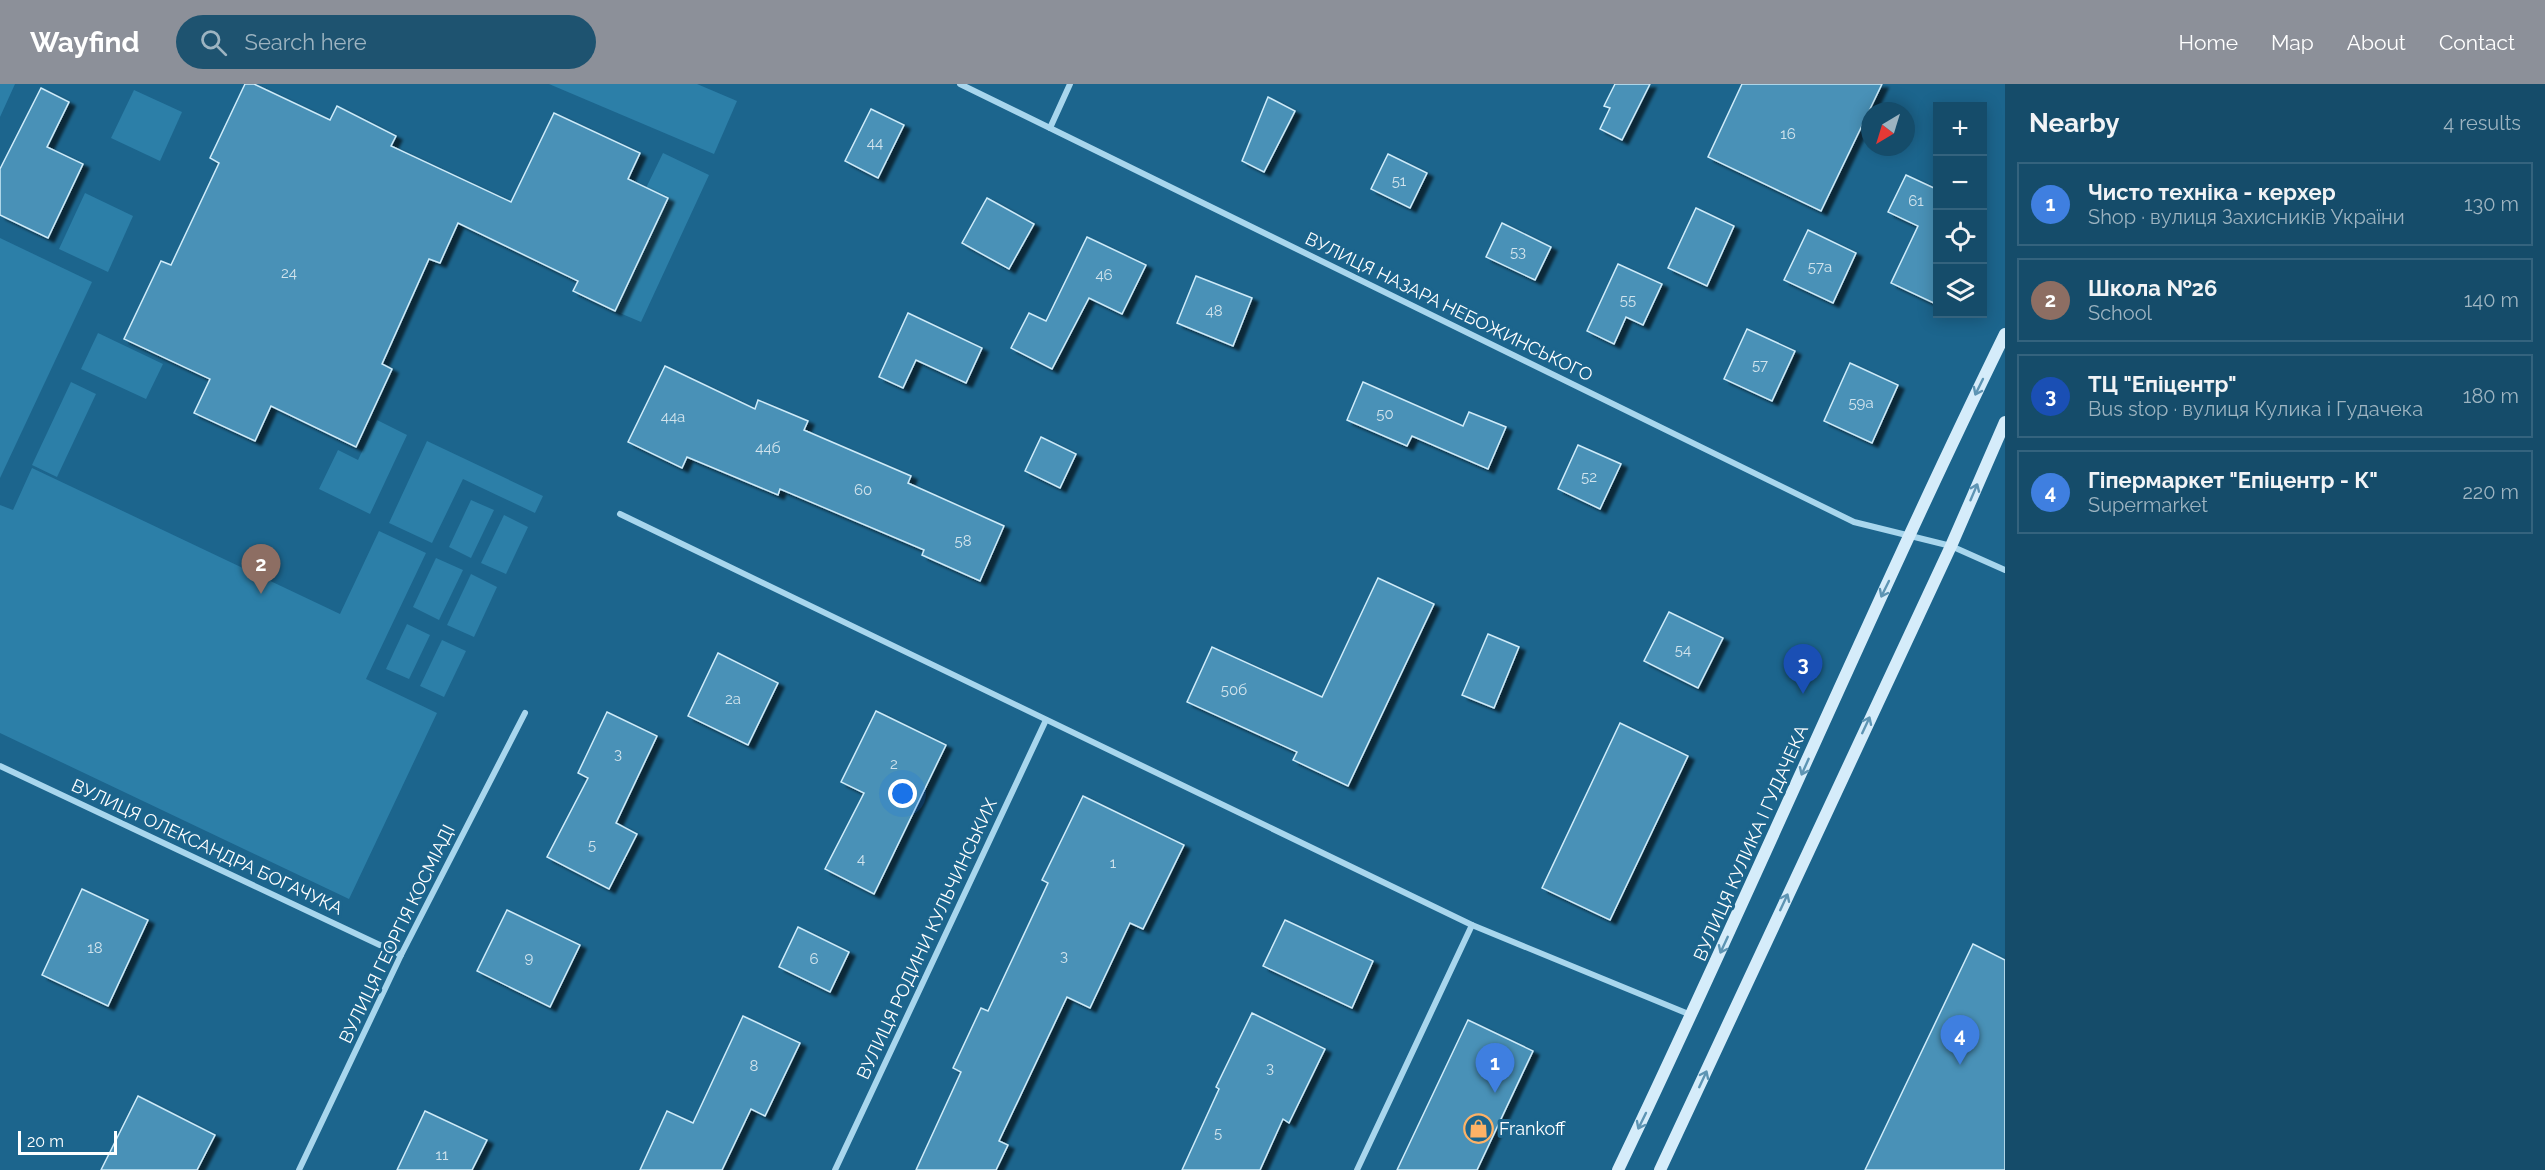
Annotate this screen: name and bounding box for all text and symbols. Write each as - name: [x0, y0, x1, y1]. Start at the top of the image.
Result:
- search box: [176, 15, 596, 69]
- text: Wayfind: [30, 26, 140, 59]
- icon: search: [197, 26, 230, 59]
- text: Search here: [245, 29, 367, 55]
- text: Home: [2179, 30, 2238, 55]
- text: Map: [2271, 30, 2314, 55]
- text: About: [2347, 30, 2406, 55]
- text: Contact: [2439, 30, 2515, 55]
- north arrow: [1861, 102, 1915, 156]
- map controls: [1933, 102, 1987, 318]
- button: +: [1933, 102, 1987, 156]
- text: Nearby: [2029, 108, 2119, 138]
- text: 4 results: [2443, 111, 2521, 135]
- house number: 16: [1780, 125, 1796, 143]
- house number: 44: [867, 134, 883, 152]
- button: −: [1933, 156, 1987, 210]
- house number: 51: [1392, 172, 1407, 190]
- text: Чисто техніка - керхер: [2088, 179, 2336, 205]
- house number: 61: [1908, 192, 1924, 210]
- text: 1: [2046, 192, 2055, 216]
- text: 130 m: [2464, 192, 2519, 216]
- text: Shop · вулиця Захисників України: [2088, 205, 2405, 229]
- button: locate: [1933, 210, 1987, 264]
- street label: ВУЛИЦЯ НАЗАРА НЕБОЖИНСЬКОГО: [1302, 228, 1596, 386]
- house number: 53: [1510, 243, 1526, 261]
- house number: 57а: [1808, 258, 1832, 276]
- house number: 24: [281, 264, 297, 282]
- button: layers: [1933, 264, 1987, 318]
- house number: 46: [1095, 266, 1113, 284]
- text: Школа №26: [2088, 275, 2217, 301]
- text: 2: [2045, 288, 2056, 312]
- text: 140 m: [2464, 288, 2519, 312]
- house number: 55: [1620, 291, 1636, 309]
- text: School: [2088, 301, 2152, 325]
- house number: 48: [1205, 302, 1223, 320]
- house number: 57: [1752, 356, 1768, 374]
- text: ТЦ "Епіцентр": [2088, 371, 2237, 397]
- one-way arrow: [1973, 377, 1985, 395]
- text: 3: [2045, 384, 2056, 408]
- text: 180 m: [2463, 384, 2519, 408]
- house number: 59а: [1848, 394, 1874, 412]
- text: Bus stop · вулиця Кулика і Гудачека: [2088, 397, 2423, 421]
- house number: 50: [1376, 405, 1394, 423]
- house number: 44а: [661, 408, 685, 426]
- house number: 44б: [755, 439, 781, 457]
- text: Гіпермаркет "Епіцентр - К": [2088, 467, 2378, 493]
- house number: 52: [1581, 468, 1597, 486]
- text: 4: [2045, 480, 2056, 504]
- text: 220 m: [2462, 480, 2519, 504]
- house number: 60: [854, 481, 872, 499]
- one-way arrow: [1969, 483, 1980, 501]
- text: Supermarket: [2088, 493, 2208, 517]
- house number: 58: [954, 532, 972, 550]
- pin: 2: [242, 544, 280, 594]
- one-way arrow: [1879, 580, 1891, 598]
- house number: 54: [1675, 641, 1691, 659]
- pin: 3: [1784, 644, 1822, 694]
- house number: 50б: [1221, 681, 1247, 699]
- house number: 2а: [725, 690, 741, 708]
- one-way arrow: [1861, 716, 1872, 734]
- street label: ВУЛИЦЯ КУЛИКА І ГУДАЧЕКА: [1689, 722, 1812, 964]
- house number: 3: [614, 745, 622, 763]
- house number: 2: [890, 755, 898, 773]
- one-way arrow: [1798, 757, 1810, 775]
- street label: ВУЛИЦЯ ОЛЕКСАНДРА БОГАЧУКА: [68, 774, 346, 919]
- your location: [888, 779, 917, 808]
- street label: ВУЛИЦЯ РОДИНИ КУЛЬЧИНСЬКИХ: [852, 794, 1001, 1083]
- street label: ВУЛИЦЯ ГЕОРГІЯ КОСМІАДІ: [334, 821, 459, 1046]
- house number: 5: [588, 836, 596, 854]
- house number: 4: [857, 850, 865, 868]
- house number: 1: [1110, 854, 1117, 872]
- one-way arrow: [1779, 893, 1791, 911]
- one-way arrow: [1718, 935, 1730, 953]
- house number: 18: [87, 939, 103, 957]
- house number: 3: [1060, 947, 1068, 965]
- house number: 9: [525, 949, 534, 967]
- house number: 6: [809, 950, 819, 968]
- pin: 4: [1940, 1016, 1980, 1065]
- pin: 1: [1476, 1044, 1514, 1093]
- house number: 8: [750, 1057, 759, 1075]
- house number: 3: [1266, 1059, 1274, 1077]
- one-way arrow: [1697, 1070, 1709, 1088]
- one-way arrow: [1635, 1112, 1647, 1130]
- shop icon: Frankoff: [1462, 1113, 1494, 1145]
- place label: Frankoff: [1499, 1118, 1566, 1139]
- house number: 5: [1214, 1124, 1222, 1142]
- scale bar: [18, 1128, 117, 1156]
- text: 20 m: [27, 1132, 64, 1151]
- house number: 11: [436, 1146, 449, 1164]

